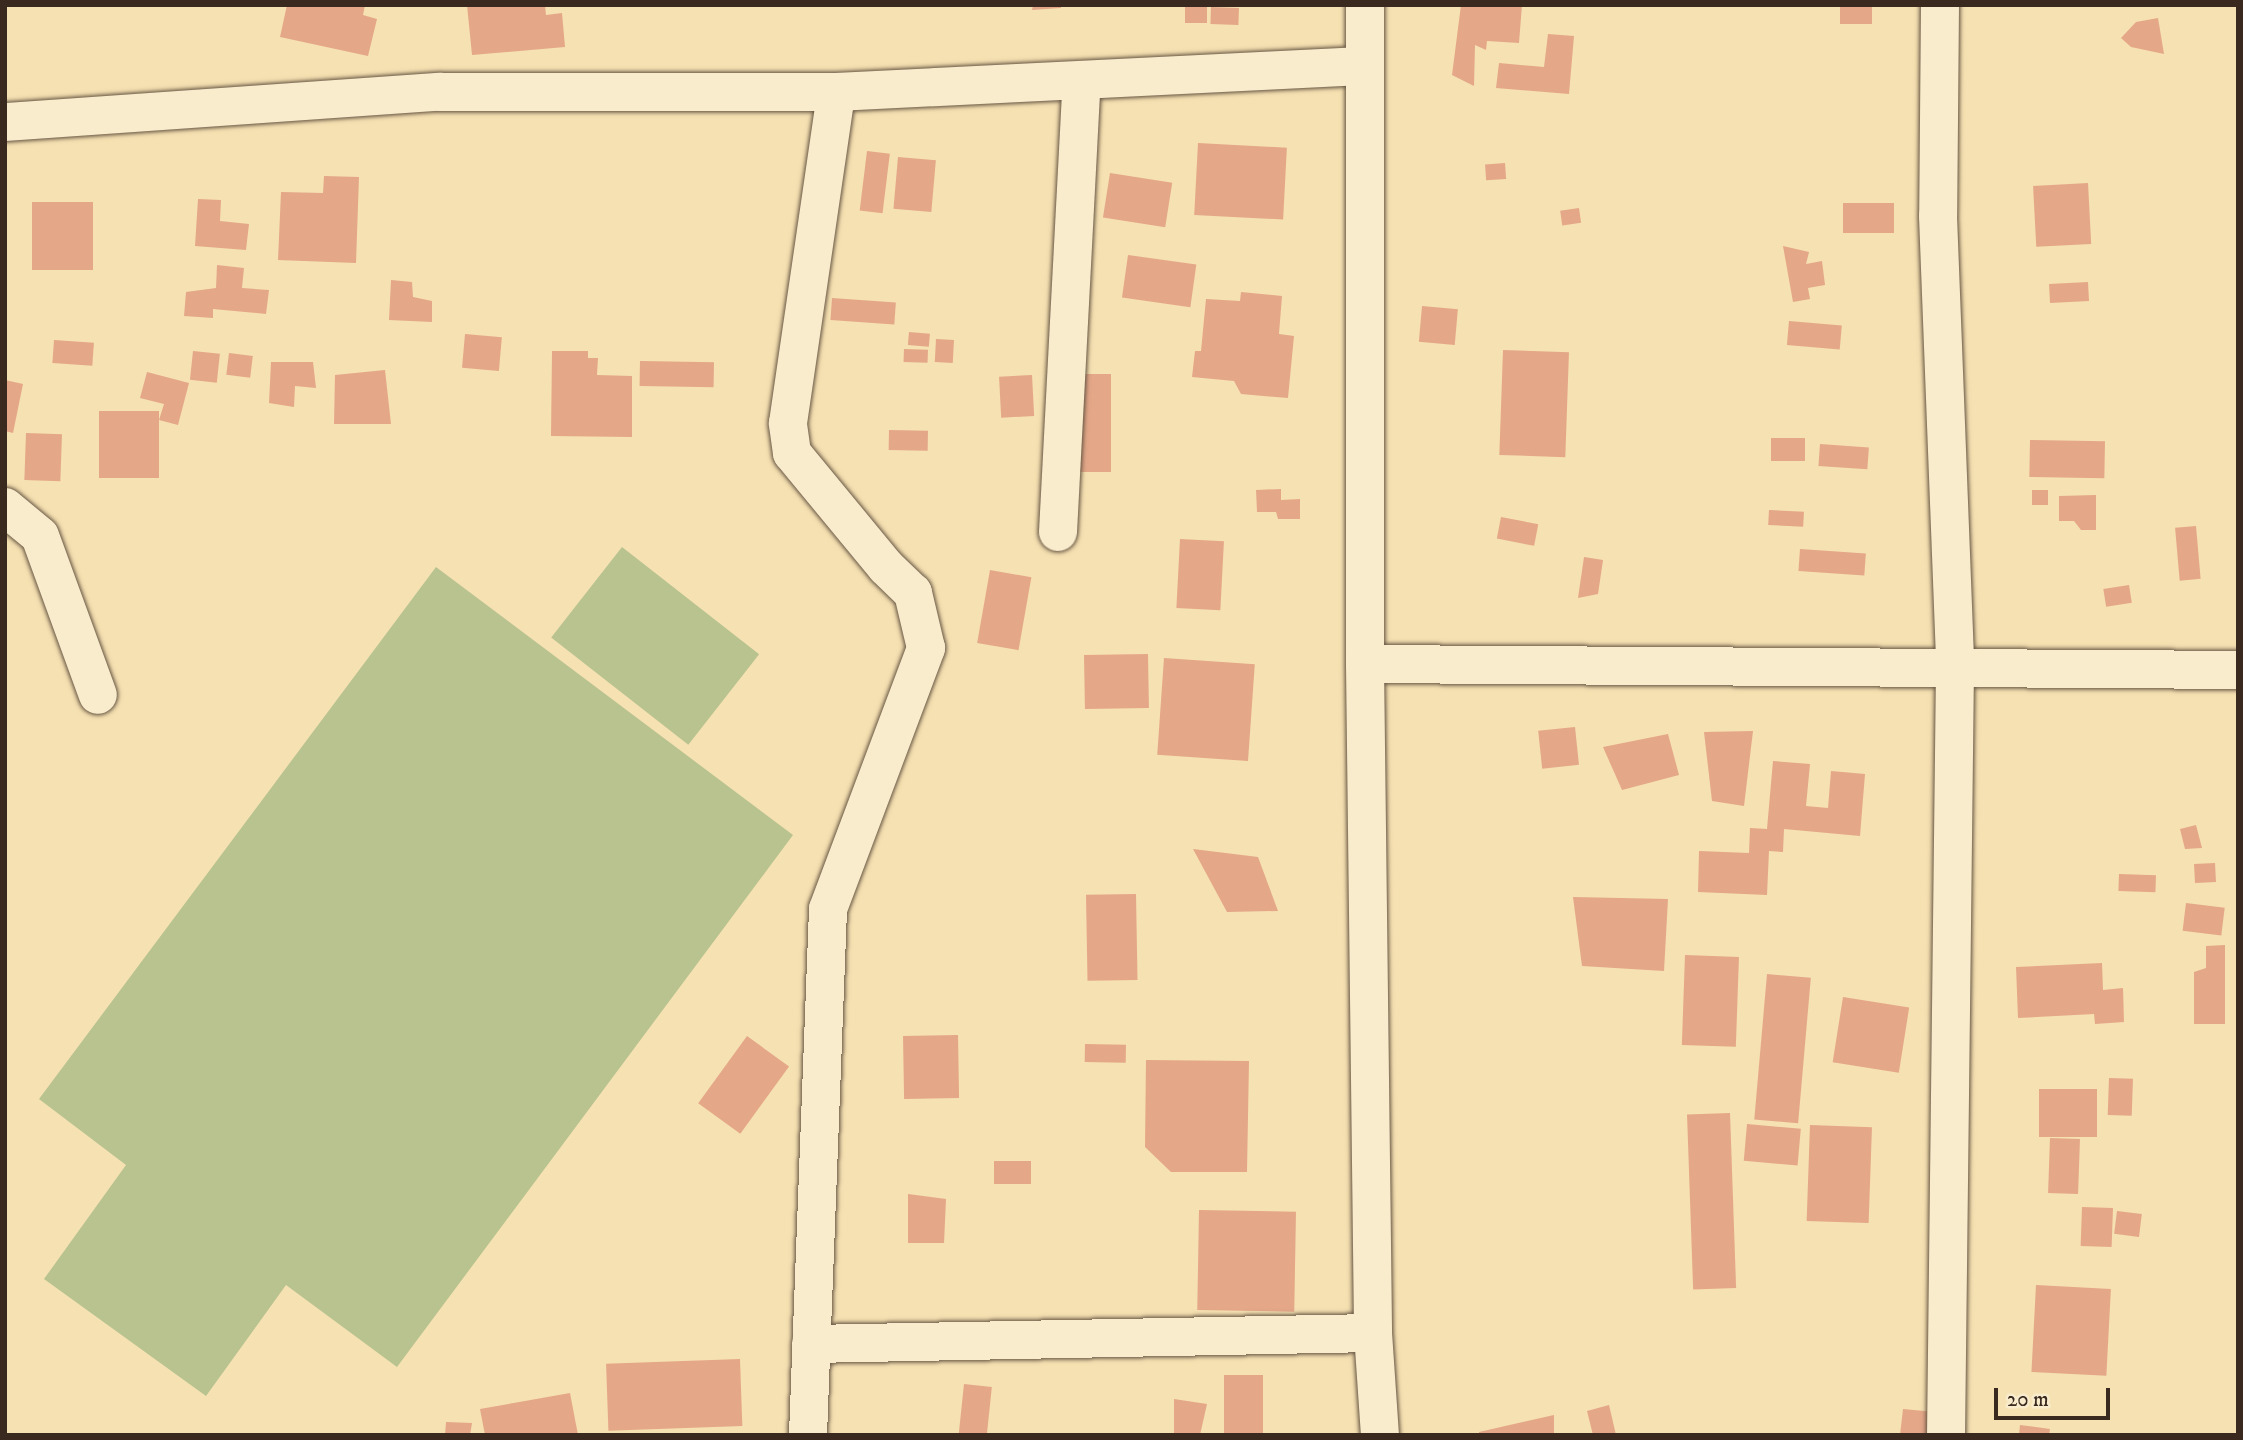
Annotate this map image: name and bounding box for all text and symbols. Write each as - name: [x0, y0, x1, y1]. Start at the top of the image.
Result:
- scale bar: [1998, 1374, 2114, 1418]
- text: 20 m: [2007, 1387, 2049, 1413]

